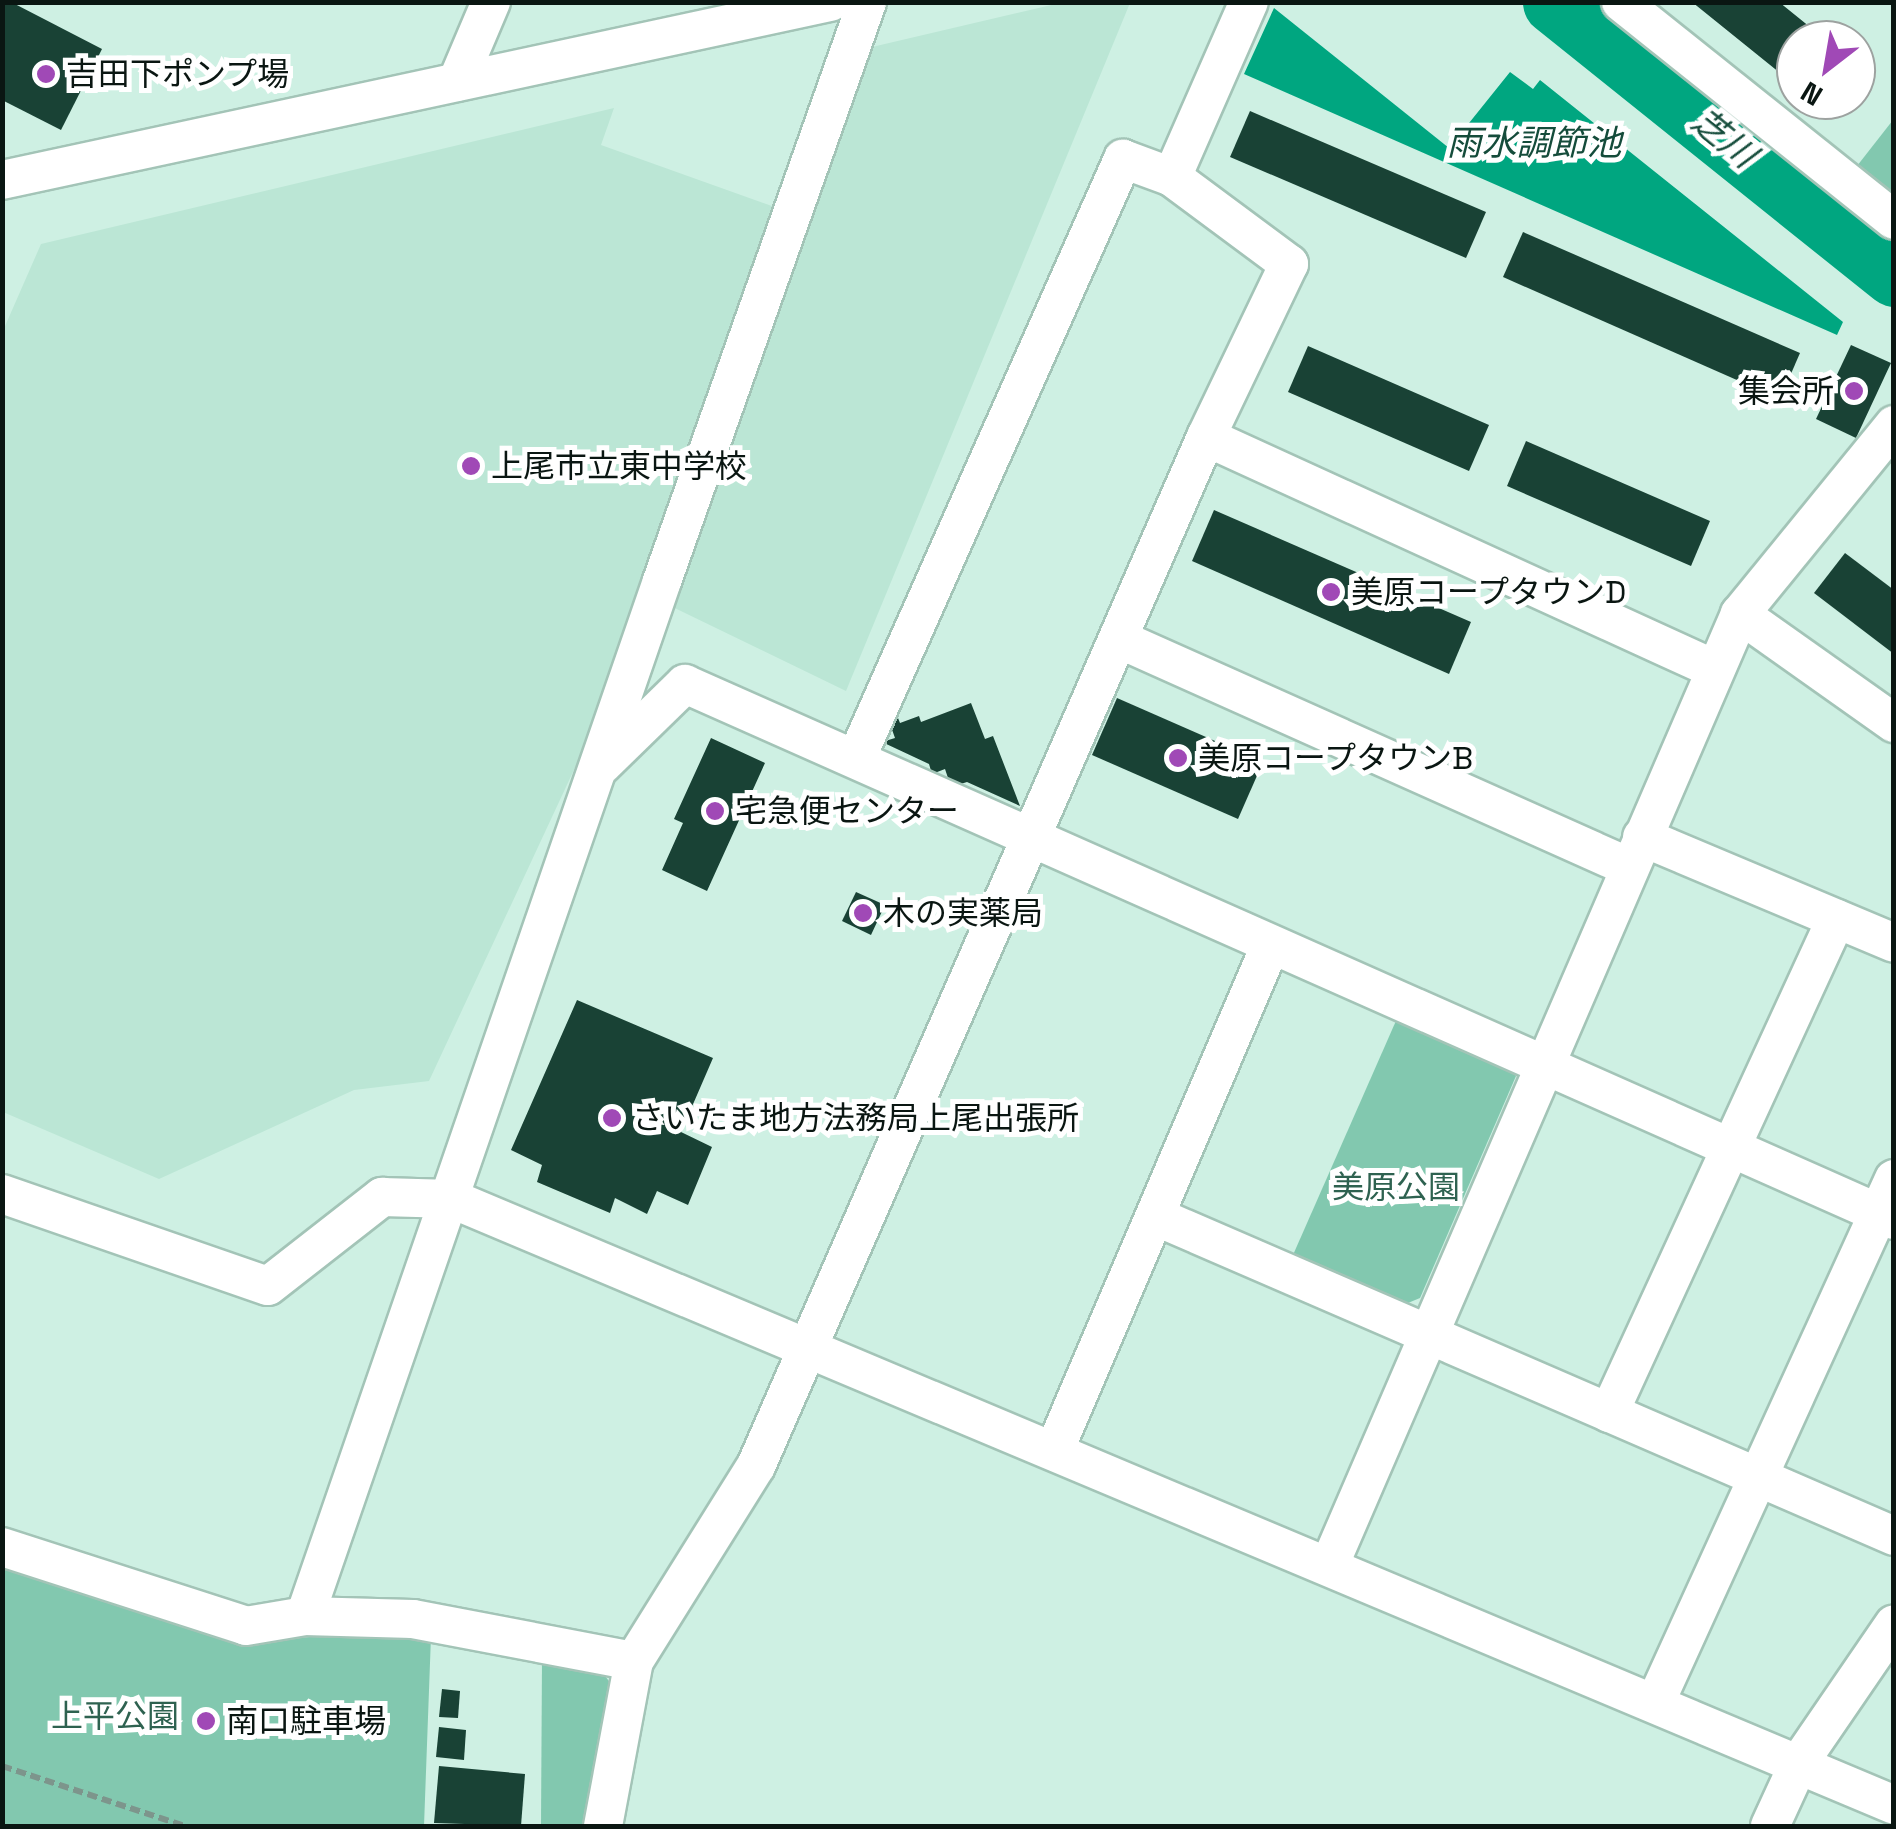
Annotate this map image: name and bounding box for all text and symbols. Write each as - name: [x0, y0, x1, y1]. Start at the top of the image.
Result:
- north arrow: [1776, 20, 1876, 120]
- place label: 吉田下ポンプ場: [66, 55, 290, 93]
- marker: 吉田下ポンプ場: [35, 63, 57, 85]
- text: N: [1794, 74, 1829, 114]
- water label: 芝川: [1684, 100, 1764, 176]
- water label: 雨水調節池: [1447, 122, 1621, 164]
- place label: 集会所: [1738, 372, 1834, 410]
- marker: 集会所: [1843, 380, 1865, 402]
- place label: 上尾市立東中学校: [491, 447, 747, 485]
- marker: 上尾市立東中学校: [460, 455, 482, 477]
- place label: 美原コープタウンD: [1351, 573, 1628, 611]
- marker: 美原コープタウンD: [1320, 581, 1342, 603]
- place label: 美原コープタウンB: [1198, 739, 1475, 777]
- marker: 美原コープタウンB: [1167, 747, 1189, 769]
- place label: 宅急便センター: [735, 792, 959, 830]
- marker: 宅急便センター: [704, 800, 726, 822]
- place label: 木の実薬局: [883, 894, 1043, 932]
- marker: 木の実薬局: [852, 902, 874, 924]
- place label: さいたま地方法務局上尾出張所: [632, 1099, 1080, 1137]
- marker: さいたま地方法務局上尾出張所: [601, 1107, 623, 1129]
- park label: 美原公園: [1332, 1168, 1460, 1206]
- park label: 上平公園: [51, 1697, 179, 1735]
- place label: 南口駐車場: [226, 1702, 386, 1740]
- marker: 南口駐車場: [195, 1710, 217, 1732]

